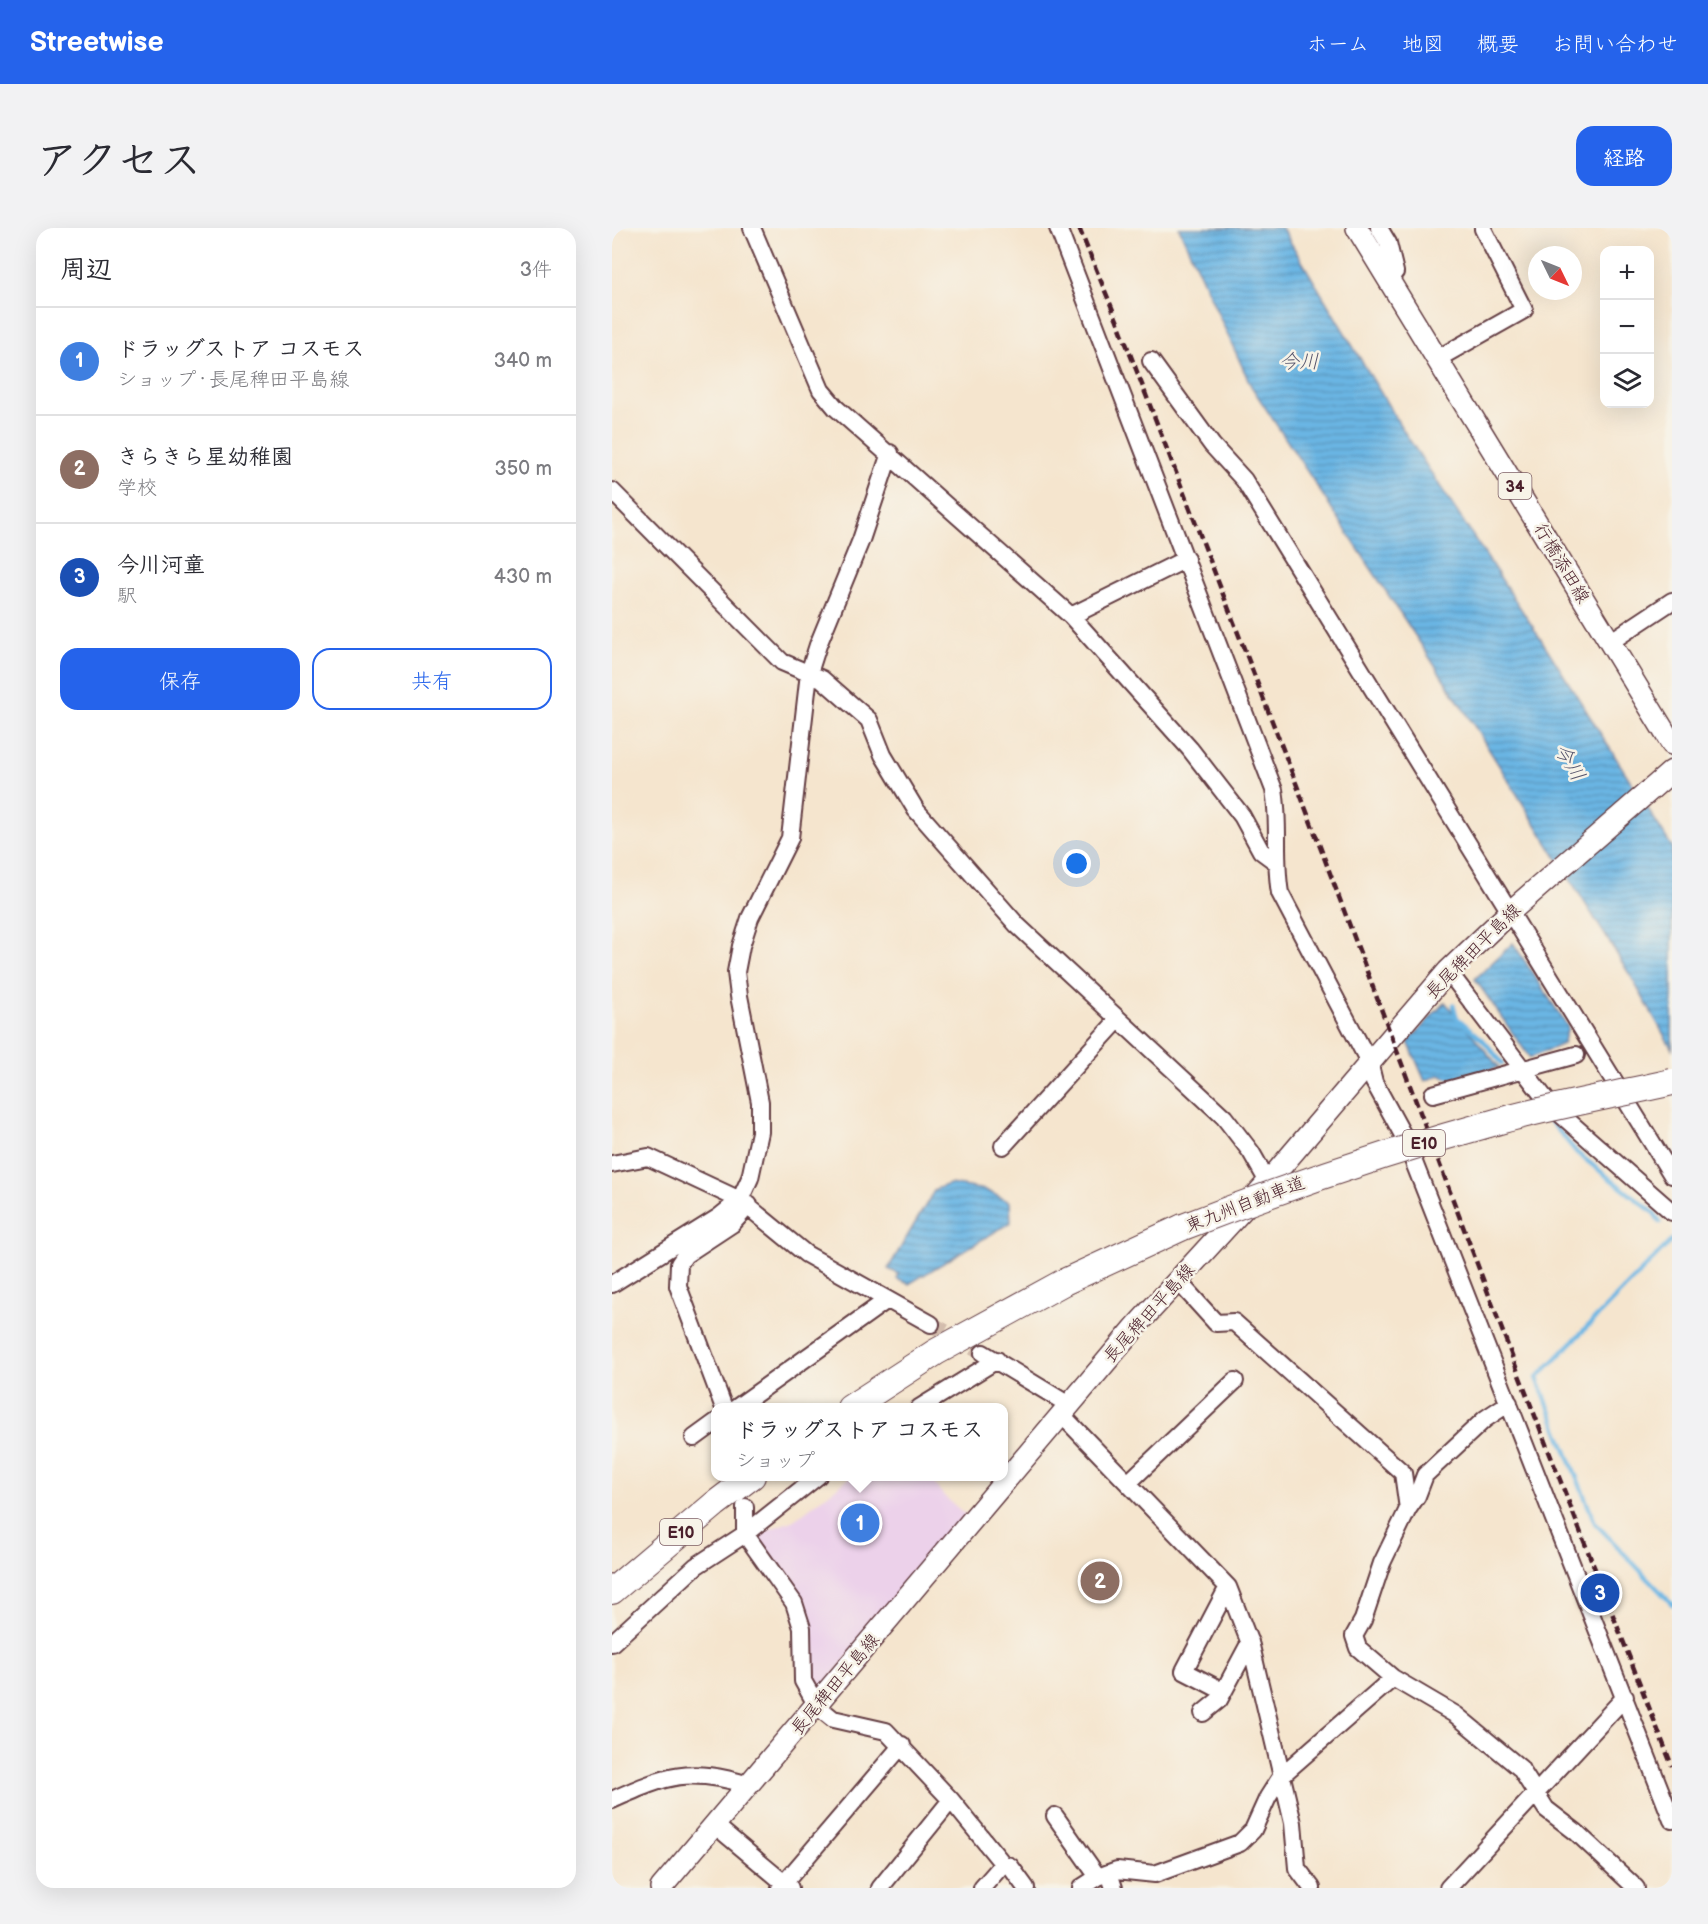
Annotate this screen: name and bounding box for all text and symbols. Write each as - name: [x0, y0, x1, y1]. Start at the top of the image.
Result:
- text: Streetwise: [30, 26, 163, 59]
- text: ホーム: [1307, 32, 1369, 57]
- text: 地図: [1402, 32, 1444, 57]
- text: 概要: [1477, 32, 1519, 57]
- text: お問い合わせ: [1552, 32, 1678, 57]
- button: 経路: [1576, 126, 1672, 186]
- text: アクセス: [36, 136, 201, 187]
- north arrow: [1528, 246, 1582, 300]
- map controls: [1600, 246, 1654, 408]
- button: +: [1600, 246, 1654, 300]
- text: 周辺: [60, 255, 112, 286]
- text: 3件: [520, 258, 552, 282]
- button: −: [1600, 300, 1654, 354]
- text: ドラッグストア コスモス: [117, 336, 365, 363]
- text: 1: [75, 349, 84, 373]
- text: 340 m: [494, 349, 552, 373]
- water label: 今川: [1279, 350, 1319, 374]
- button: layers: [1600, 354, 1654, 408]
- text: ショップ · 長尾稗田平島線: [117, 368, 349, 392]
- text: きらきら星幼稚園: [117, 444, 293, 471]
- text: 2: [74, 457, 85, 481]
- text: 350 m: [495, 457, 552, 481]
- road number: 34: [1498, 473, 1532, 499]
- text: 学校: [117, 476, 157, 500]
- street label: 行橋添田線: [1529, 519, 1594, 607]
- text: 今川河童: [117, 552, 205, 579]
- text: 3: [74, 565, 85, 589]
- text: 430 m: [494, 565, 552, 589]
- text: 駅: [117, 584, 137, 608]
- button: 保存: [60, 648, 300, 710]
- button: 共有: [312, 648, 552, 710]
- water label: 今川: [1549, 739, 1590, 786]
- your location: [1062, 849, 1091, 878]
- street label: 長尾稗田平島線: [1421, 899, 1525, 1003]
- road number: E10: [1403, 1130, 1445, 1156]
- street label: 東九州自動車道: [1183, 1172, 1308, 1237]
- street label: 長尾稗田平島線: [1099, 1259, 1199, 1367]
- popup: [711, 1403, 1008, 1481]
- text: ドラッグストア コスモス: [736, 1417, 983, 1444]
- text: ショップ: [736, 1449, 815, 1473]
- pin: 1: [840, 1500, 880, 1546]
- road number: E10: [660, 1519, 702, 1545]
- pin: 2: [1080, 1558, 1120, 1604]
- pin: 3: [1580, 1570, 1620, 1616]
- street label: 長尾稗田平島線: [787, 1629, 884, 1739]

